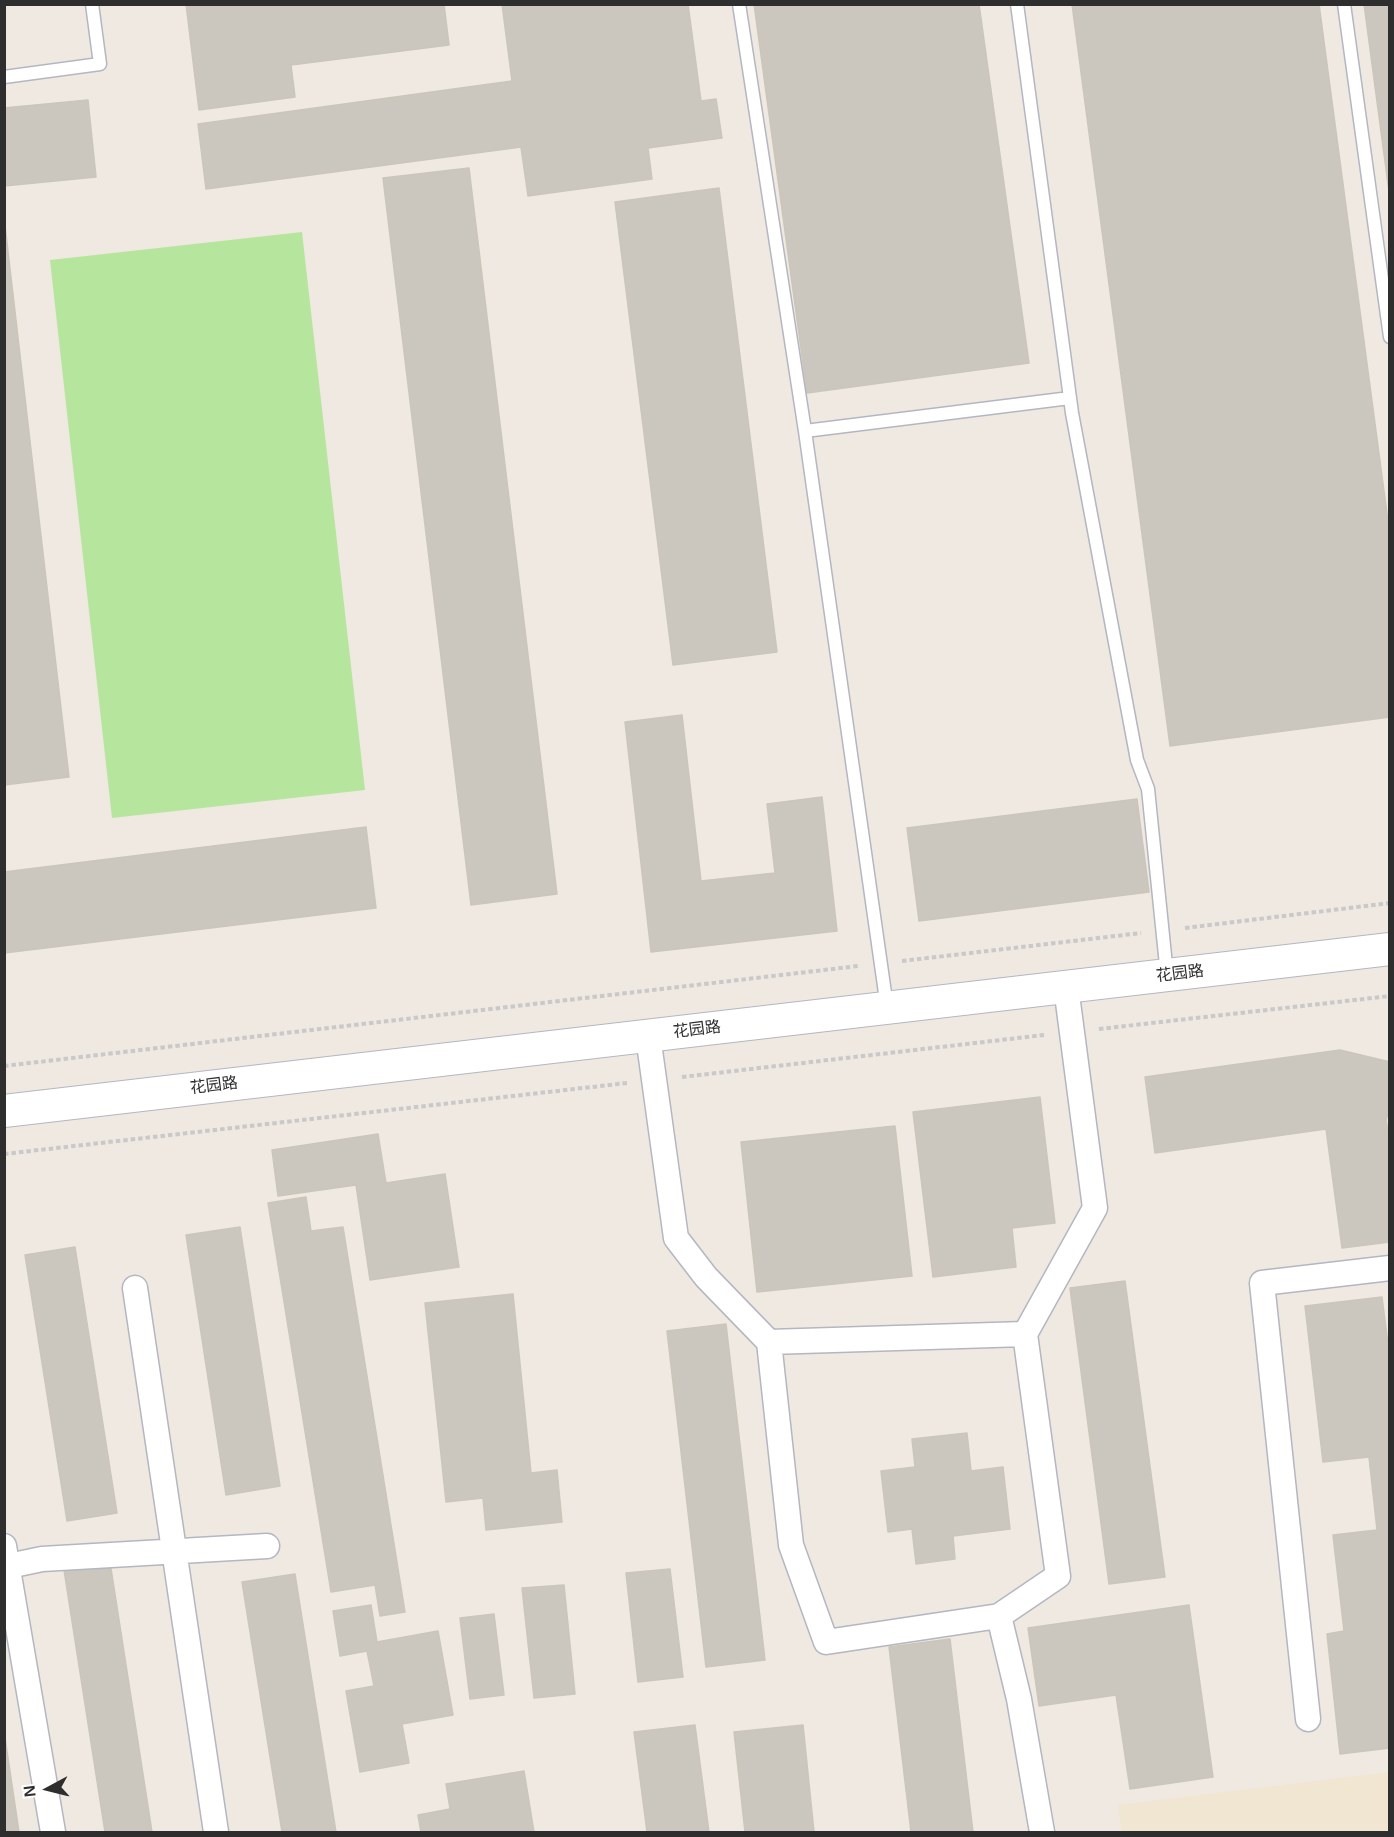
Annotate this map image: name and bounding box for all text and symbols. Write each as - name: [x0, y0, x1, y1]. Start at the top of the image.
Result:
- street label: 花园路: [1155, 962, 1205, 986]
- street label: 花园路: [672, 1018, 722, 1042]
- street label: 花园路: [189, 1074, 239, 1098]
- north arrow: [18, 1759, 78, 1819]
- text: N: [20, 1784, 39, 1798]

